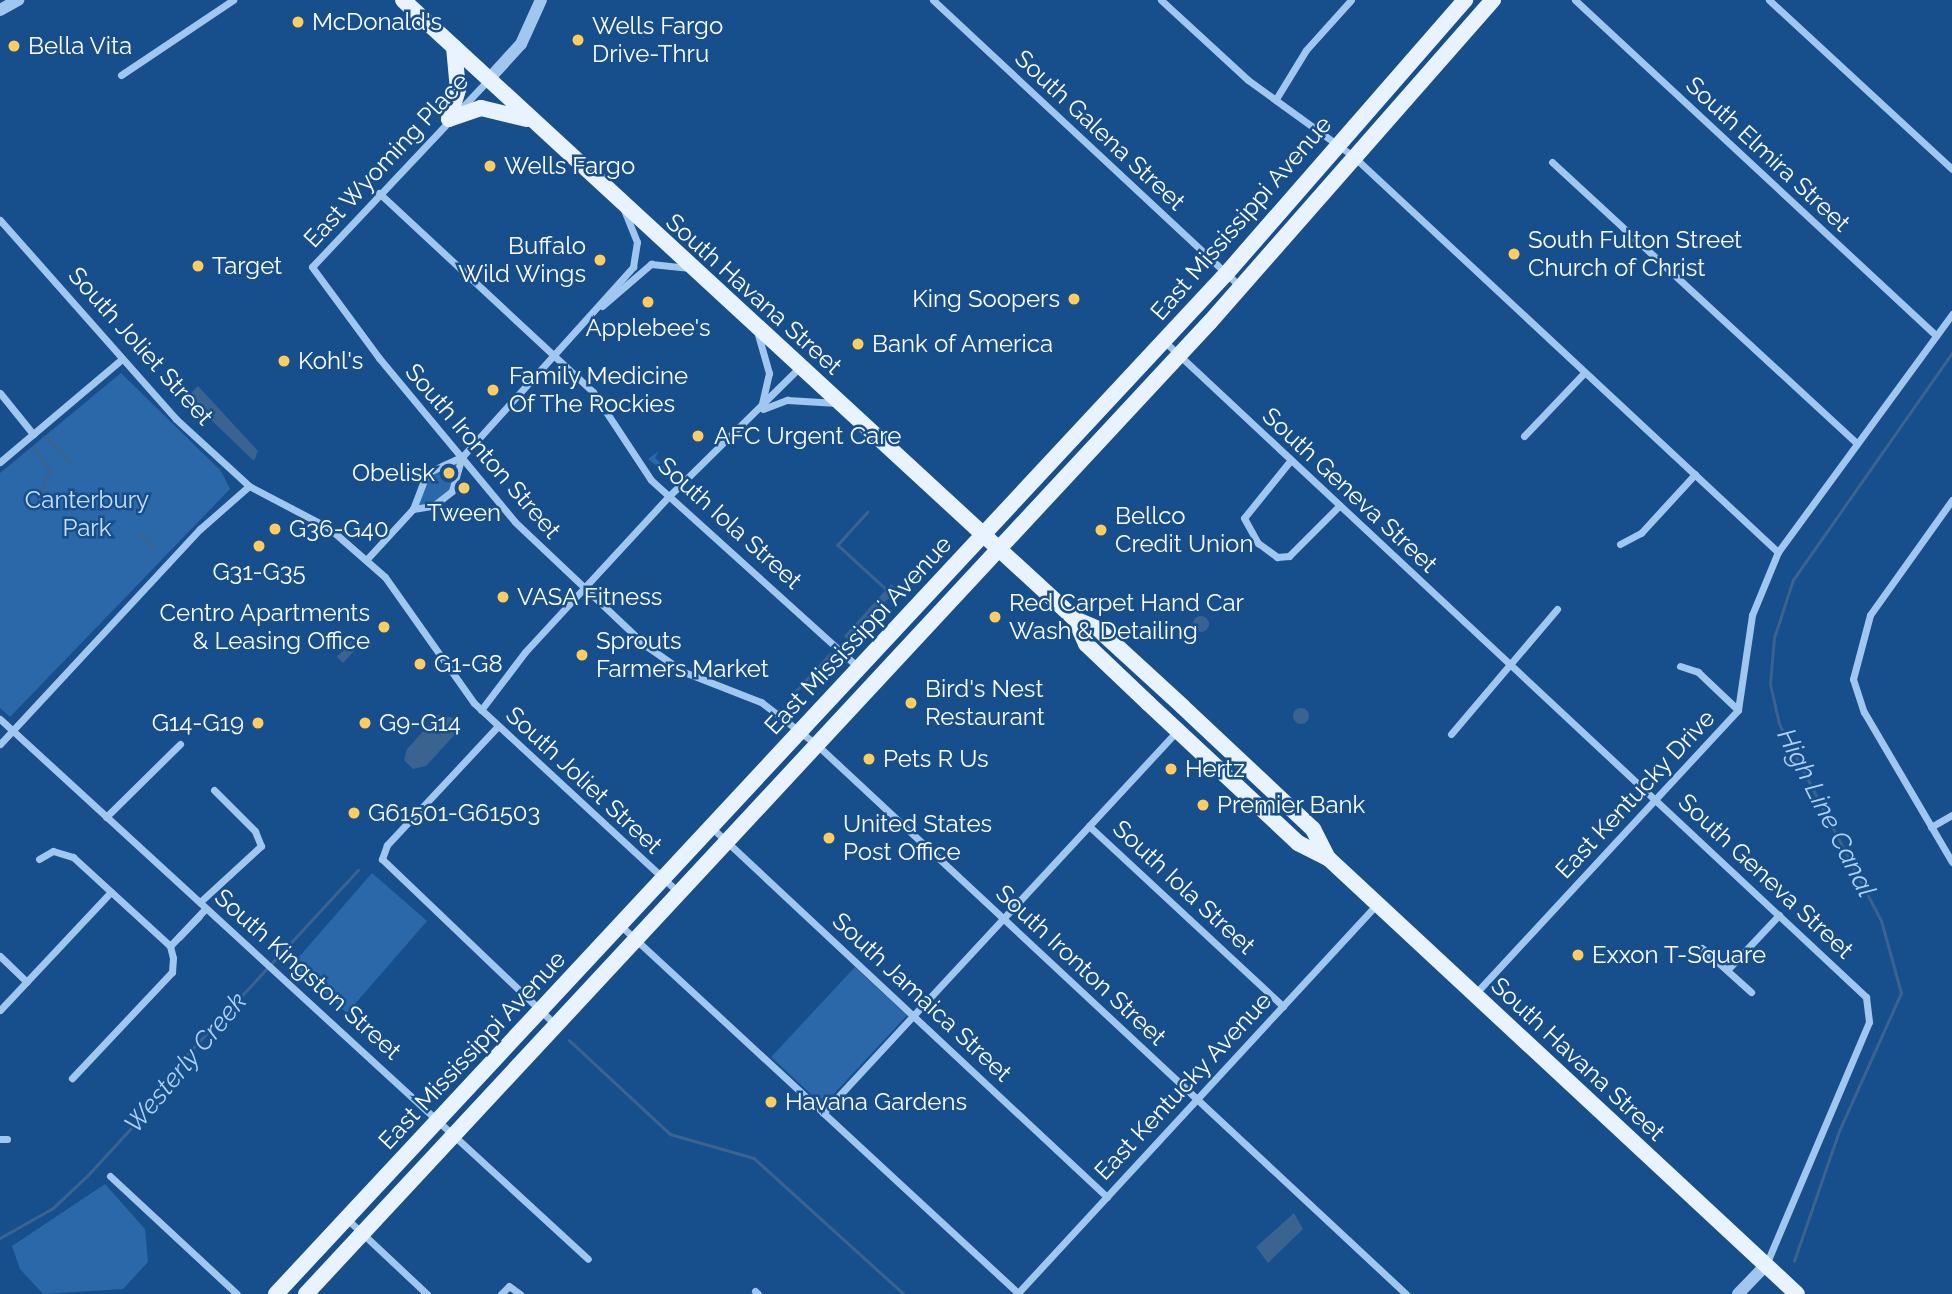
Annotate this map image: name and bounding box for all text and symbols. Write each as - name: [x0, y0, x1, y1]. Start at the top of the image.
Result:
- place label: McDonald's: [312, 8, 442, 36]
- place label: Wells Fargo Drive-Thru: [592, 12, 723, 68]
- marker: McDonald's: [290, 14, 306, 30]
- place label: Bella Vita: [28, 32, 133, 60]
- marker: Wells Fargo Drive-Thru: [570, 32, 586, 48]
- marker: Bella Vita: [6, 38, 22, 54]
- street label: South Galena Street: [1009, 44, 1191, 216]
- street label: East Wyoming Place: [297, 66, 475, 254]
- street label: South Elmira Street: [1680, 71, 1856, 237]
- street label: East Mississippi Avenue: [1144, 110, 1338, 326]
- place label: Wells Fargo: [504, 152, 635, 180]
- marker: Wells Fargo: [482, 158, 498, 174]
- street label: South Havana Street: [660, 207, 848, 381]
- place label: South Fulton Street Church of Christ: [1528, 226, 1742, 282]
- place label: Buffalo Wild Wings: [457, 232, 586, 288]
- marker: South Fulton Street Church of Christ: [1506, 246, 1522, 262]
- place label: Target: [212, 252, 282, 280]
- marker: Buffalo Wild Wings: [592, 252, 608, 268]
- marker: Target: [190, 258, 206, 274]
- street label: South Joliet Street: [62, 261, 220, 431]
- place label: King Soopers: [912, 285, 1060, 313]
- marker: King Soopers: [1066, 291, 1082, 307]
- marker: Applebee's: [640, 294, 656, 310]
- place label: Applebee's: [585, 314, 711, 342]
- place label: Bank of America: [872, 330, 1054, 358]
- marker: Bank of America: [850, 336, 866, 352]
- place label: Kohl's: [298, 347, 363, 375]
- marker: Kohl's: [276, 353, 292, 369]
- street label: South Ironton Street: [399, 358, 567, 544]
- place label: Family Medicine Of The Rockies: [509, 362, 689, 418]
- marker: Family Medicine Of The Rockies: [483, 380, 503, 400]
- street label: South Geneva Street: [1257, 402, 1443, 578]
- place label: AFC Urgent Care: [714, 422, 901, 450]
- marker: AFC Urgent Care: [688, 426, 708, 446]
- street label: South Iola Street: [652, 451, 808, 595]
- place label: Obelisk: [352, 459, 435, 487]
- marker: Obelisk: [441, 465, 457, 481]
- marker: Tween: [456, 480, 472, 496]
- park label: Canterbury Park: [25, 486, 149, 542]
- place label: Tween: [427, 499, 501, 527]
- place label: Bellco Credit Union: [1115, 502, 1253, 558]
- place label: G36-G40: [289, 515, 389, 543]
- marker: G36-G40: [267, 521, 283, 537]
- marker: Bellco Credit Union: [1093, 522, 1109, 538]
- street label: East Mississippi Avenue: [758, 529, 958, 741]
- marker: G31-G35: [251, 538, 267, 554]
- place label: G31-G35: [212, 558, 306, 586]
- place label: VASA Fitness: [517, 583, 663, 611]
- marker: VASA Fitness: [495, 589, 511, 605]
- place label: Red Carpet Hand Car Wash & Detailing: [1009, 589, 1244, 645]
- place label: Centro Apartments & Leasing Office: [159, 599, 370, 655]
- marker: Red Carpet Hand Car Wash & Detailing: [987, 609, 1003, 625]
- marker: Centro Apartments & Leasing Office: [376, 619, 392, 635]
- place label: Sprouts Farmers Market: [596, 627, 769, 683]
- marker: Sprouts Farmers Market: [574, 647, 590, 663]
- place label: G1-G8: [434, 650, 503, 678]
- marker: G1-G8: [412, 656, 428, 672]
- place label: Bird's Nest Restaurant: [925, 675, 1045, 731]
- marker: Bird's Nest Restaurant: [903, 695, 919, 711]
- street label: South Joliet Street: [500, 700, 668, 860]
- street label: East Kentucky Drive: [1549, 704, 1721, 884]
- place label: G14-G19: [152, 709, 244, 737]
- place label: G9-G14: [379, 709, 461, 737]
- marker: G14-G19: [250, 715, 266, 731]
- marker: G9-G14: [357, 715, 373, 731]
- water label: High Line Canal: [1770, 724, 1882, 902]
- place label: Pets R Us: [883, 745, 989, 773]
- marker: Pets R Us: [861, 751, 877, 767]
- place label: Hertz: [1185, 755, 1245, 783]
- marker: Hertz: [1163, 761, 1179, 777]
- street label: South Geneva Street: [1673, 788, 1859, 964]
- place label: Premier Bank: [1217, 791, 1366, 819]
- marker: Premier Bank: [1195, 797, 1211, 813]
- place label: G61501-G61503: [368, 799, 540, 827]
- marker: G61501-G61503: [346, 805, 362, 821]
- place label: United States Post Office: [843, 810, 992, 866]
- street label: South Iola Street: [1107, 814, 1261, 960]
- marker: United States Post Office: [821, 830, 837, 846]
- street label: South Ironton Street: [990, 879, 1172, 1051]
- street label: South Kingston Street: [209, 883, 407, 1065]
- street label: South Jamaica Street: [826, 906, 1018, 1088]
- place label: Exxon T-Square: [1592, 941, 1767, 969]
- street label: East Mississippi Avenue: [372, 944, 572, 1156]
- marker: Exxon T-Square: [1570, 947, 1586, 963]
- street label: South Havana Street: [1485, 971, 1671, 1147]
- water label: Westerly Creek: [118, 986, 254, 1140]
- street label: East Kentucky Avenue: [1088, 986, 1278, 1186]
- place label: Havana Gardens: [785, 1088, 967, 1116]
- marker: Havana Gardens: [763, 1094, 779, 1110]

